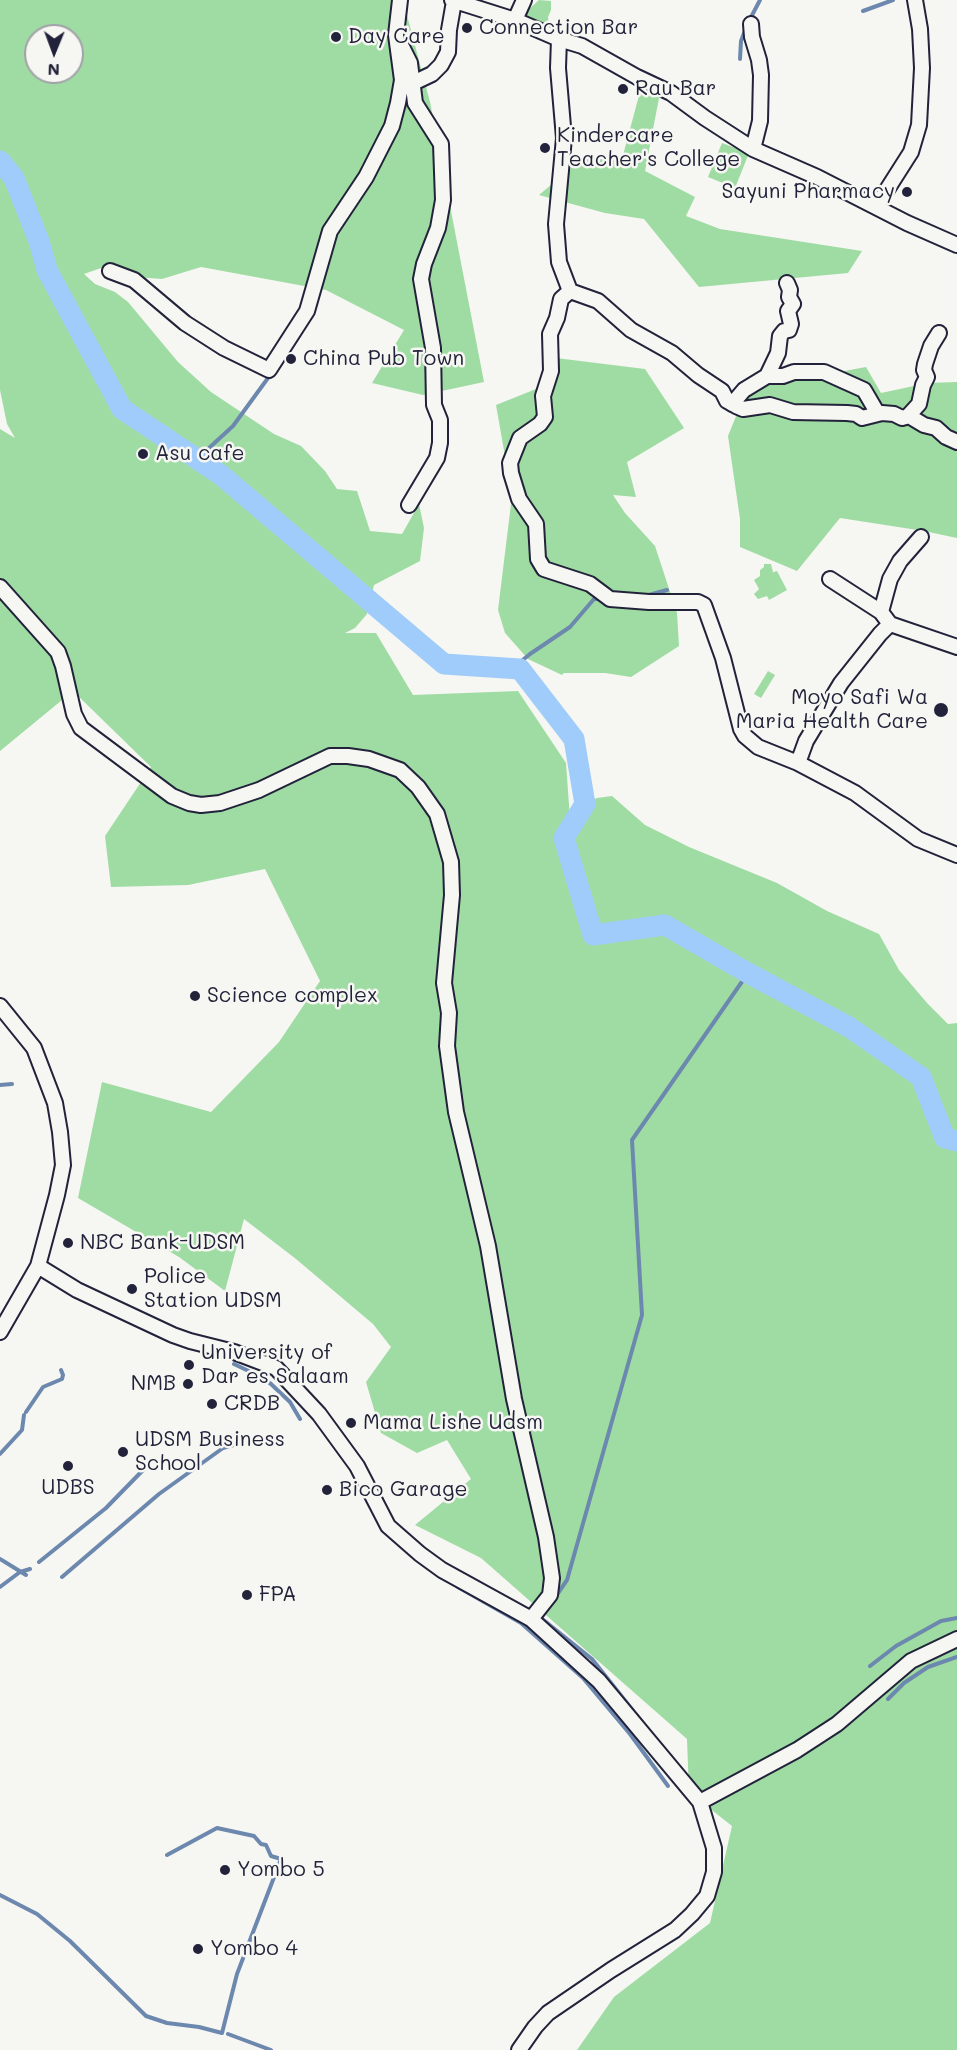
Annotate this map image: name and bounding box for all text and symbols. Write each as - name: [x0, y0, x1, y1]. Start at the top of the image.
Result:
- place label: Connection Bar: [479, 15, 638, 41]
- marker: Connection Bar: [460, 21, 474, 35]
- north arrow: [24, 24, 84, 84]
- place label: Day Care: [348, 24, 445, 50]
- marker: Day Care: [329, 30, 343, 44]
- text: N: [47, 60, 60, 81]
- place label: Rau Bar: [635, 76, 716, 102]
- marker: Rau Bar: [616, 82, 630, 96]
- place label: Kindercare Teacher's College: [557, 123, 740, 173]
- marker: Kindercare Teacher's College: [538, 141, 552, 155]
- place label: Sayuni Pharmacy: [721, 179, 895, 205]
- marker: Sayuni Pharmacy: [900, 185, 914, 199]
- place label: China Pub Town: [303, 346, 464, 372]
- marker: China Pub Town: [284, 352, 298, 366]
- place label: Asu cafe: [155, 441, 245, 467]
- marker: Asu cafe: [136, 447, 150, 461]
- place label: Moyo Safi Wa Maria Health Care: [736, 685, 928, 735]
- marker: Moyo Safi Wa Maria Health Care: [932, 701, 950, 719]
- place label: Science complex: [207, 983, 378, 1009]
- marker: Science complex: [188, 989, 202, 1003]
- place label: NBC Bank-UDSM: [80, 1230, 245, 1256]
- marker: NBC Bank-UDSM: [61, 1236, 75, 1250]
- place label: Police Station UDSM: [144, 1264, 282, 1314]
- marker: Police Station UDSM: [125, 1282, 139, 1296]
- place label: University of Dar es Salaam: [201, 1340, 349, 1390]
- marker: University of Dar es Salaam: [182, 1358, 196, 1372]
- place label: NMB: [131, 1371, 176, 1397]
- marker: NMB: [181, 1377, 195, 1391]
- place label: CRDB: [224, 1391, 280, 1417]
- marker: CRDB: [205, 1397, 219, 1411]
- place label: Mama Lishe Udsm: [363, 1410, 543, 1436]
- marker: Mama Lishe Udsm: [344, 1416, 358, 1430]
- place label: UDSM Business School: [135, 1427, 285, 1477]
- marker: UDSM Business School: [116, 1445, 130, 1459]
- marker: UDBS: [61, 1459, 75, 1473]
- place label: UDBS: [41, 1475, 95, 1501]
- place label: Bico Garage: [339, 1477, 467, 1503]
- marker: Bico Garage: [320, 1483, 334, 1497]
- place label: FPA: [259, 1582, 296, 1608]
- marker: FPA: [240, 1588, 254, 1602]
- place label: Yombo 5: [237, 1857, 325, 1883]
- marker: Yombo 5: [218, 1863, 232, 1877]
- place label: Yombo 4: [210, 1936, 298, 1962]
- marker: Yombo 4: [191, 1942, 205, 1956]

